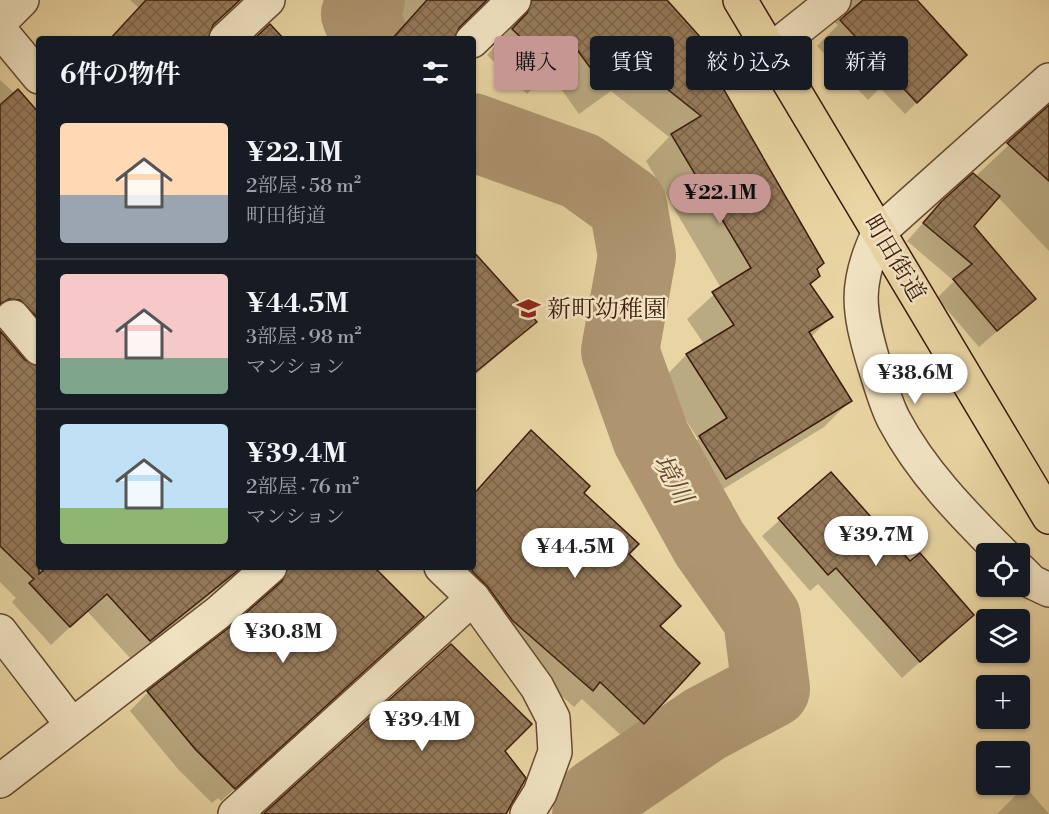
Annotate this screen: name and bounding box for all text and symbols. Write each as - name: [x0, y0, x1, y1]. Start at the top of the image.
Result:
- chip: 購入: [494, 36, 578, 90]
- chip: 賃貸: [590, 36, 674, 90]
- chip: 絞り込み: [686, 36, 812, 90]
- chip: 新着: [824, 36, 908, 90]
- icon: filters: [419, 56, 452, 89]
- text: 6件の物件: [60, 59, 180, 91]
- text: ¥22.1M: [246, 137, 342, 169]
- icon: home: [108, 147, 180, 219]
- text: 2部屋 · 58 m²: [246, 174, 361, 199]
- pin: ¥22.1M: [671, 174, 769, 225]
- text: ¥22.1M: [683, 181, 757, 206]
- text: 町田街道: [246, 204, 326, 229]
- street label: 町田街道: [857, 210, 932, 307]
- text: ¥44.5M: [246, 288, 349, 320]
- place label: 新町幼稚園: [547, 295, 667, 325]
- school or university icon: 新町幼稚園: [516, 296, 542, 322]
- icon: home: [108, 298, 180, 370]
- text: 3部屋 · 98 m²: [246, 325, 362, 350]
- pin: ¥38.6M: [866, 354, 964, 405]
- text: マンション: [246, 355, 345, 380]
- text: ¥38.6M: [877, 361, 953, 386]
- text: ¥39.4M: [246, 438, 347, 470]
- icon: home: [108, 448, 180, 520]
- water label: 境川: [646, 449, 700, 513]
- text: 2部屋 · 76 m²: [246, 475, 359, 500]
- text: マンション: [246, 505, 345, 530]
- pin: ¥39.7M: [827, 516, 925, 567]
- text: ¥39.7M: [838, 523, 914, 548]
- pin: ¥44.5M: [526, 528, 624, 579]
- text: ¥44.5M: [536, 535, 614, 560]
- map controls: [976, 543, 1030, 795]
- button: locate: [976, 543, 1030, 597]
- button: layers: [976, 609, 1030, 663]
- pin: ¥30.8M: [234, 613, 332, 664]
- text: ¥30.8M: [244, 620, 322, 645]
- button: +: [976, 675, 1030, 729]
- pin: ¥39.4M: [373, 701, 471, 752]
- text: ¥39.4M: [383, 708, 461, 733]
- button: −: [976, 741, 1030, 795]

